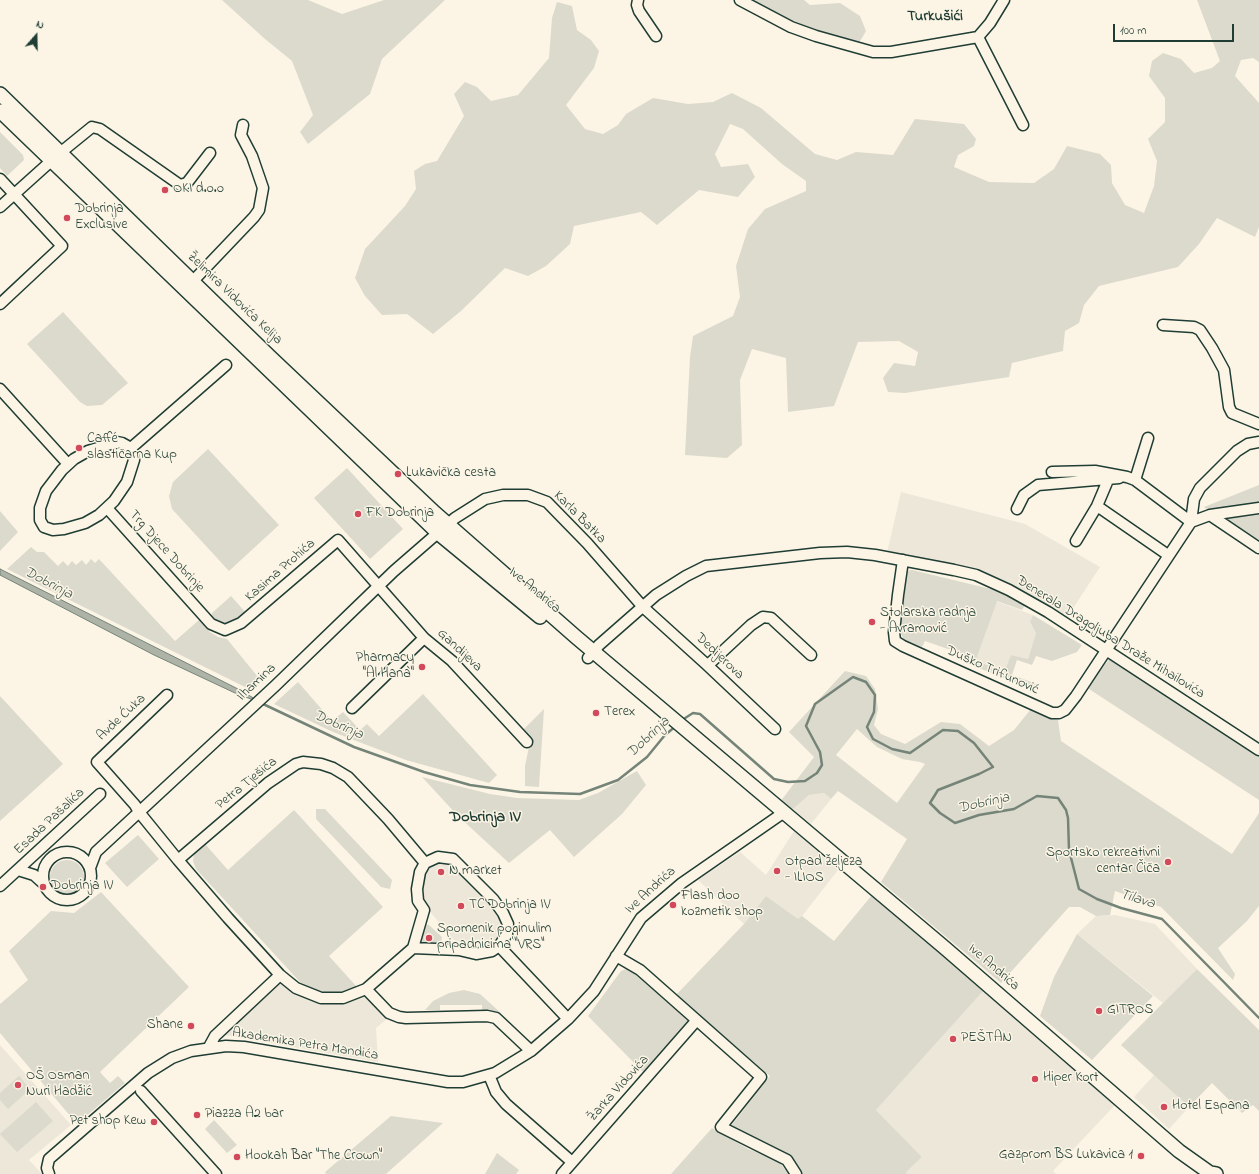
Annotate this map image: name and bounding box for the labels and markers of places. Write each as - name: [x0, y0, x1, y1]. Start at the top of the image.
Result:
- place label: OKI d.o.o: [173, 182, 224, 198]
- marker: OKI d.o.o: [160, 185, 170, 195]
- place label: Dobrinja Exclusive: [75, 202, 128, 234]
- marker: Dobrinja Exclusive: [62, 213, 72, 223]
- place label: Caffé slastičarna Kup: [87, 432, 177, 464]
- marker: Caffé slastičarna Kup: [74, 443, 84, 453]
- place label: Lukavička cesta: [406, 466, 496, 482]
- marker: Lukavička cesta: [393, 469, 403, 479]
- place label: FK Dobrinja: [366, 506, 434, 522]
- marker: FK Dobrinja: [353, 509, 363, 519]
- place label: Stolarska radnja - Avramović: [880, 606, 976, 638]
- marker: Stolarska radnja - Avramović: [867, 617, 877, 627]
- place label: Pharmacy "Al Hana": [356, 651, 414, 684]
- marker: Pharmacy "Al Hana": [417, 662, 427, 672]
- place label: Terex: [604, 705, 635, 721]
- marker: Terex: [591, 708, 601, 718]
- place label: Sportsko rekreativni centar Čiča: [1046, 846, 1160, 878]
- place label: Otpad željeza - ILIOS: [785, 855, 862, 888]
- marker: Sportsko rekreativni centar Čiča: [1163, 857, 1173, 867]
- place label: N market: [449, 864, 502, 880]
- marker: Otpad željeza - ILIOS: [772, 866, 782, 876]
- marker: N market: [436, 867, 446, 877]
- place label: Dobrinja IV: [51, 879, 113, 895]
- marker: Dobrinja IV: [38, 882, 48, 892]
- place label: Flash doo kozmetik shop: [681, 889, 763, 922]
- place label: TC Dobrinja IV: [469, 898, 550, 914]
- marker: Flash doo kozmetik shop: [668, 900, 678, 910]
- marker: TC Dobrinja IV: [456, 901, 466, 911]
- place label: Spomenik poginulim pripadnicima "VRS": [437, 922, 551, 954]
- marker: Spomenik poginulim pripadnicima "VRS": [424, 933, 434, 943]
- place label: GITROS: [1107, 1003, 1153, 1019]
- marker: GITROS: [1094, 1006, 1104, 1016]
- place label: Shane: [147, 1018, 183, 1034]
- marker: Shane: [186, 1021, 196, 1031]
- place label: PEŠTAN: [961, 1031, 1012, 1047]
- marker: PEŠTAN: [948, 1034, 958, 1044]
- place label: OŠ Osman Nuri Hadžić: [26, 1069, 92, 1102]
- place label: Hiper Kort: [1043, 1071, 1098, 1087]
- marker: Hiper Kort: [1030, 1074, 1040, 1084]
- marker: OŠ Osman Nuri Hadžić: [13, 1080, 23, 1090]
- place label: Hotel Espana: [1172, 1099, 1249, 1115]
- marker: Hotel Espana: [1159, 1102, 1169, 1112]
- place label: Piazza A2 bar: [205, 1107, 284, 1123]
- marker: Piazza A2 bar: [192, 1110, 202, 1120]
- place label: Pet shop Kew: [70, 1114, 146, 1130]
- marker: Pet shop Kew: [149, 1117, 159, 1127]
- place label: Gazprom BS Lukavica 1: [999, 1148, 1133, 1164]
- place label: Hookah Bar "The Crown": [245, 1149, 382, 1165]
- marker: Gazprom BS Lukavica 1: [1136, 1151, 1146, 1161]
- marker: Hookah Bar "The Crown": [232, 1152, 242, 1162]

